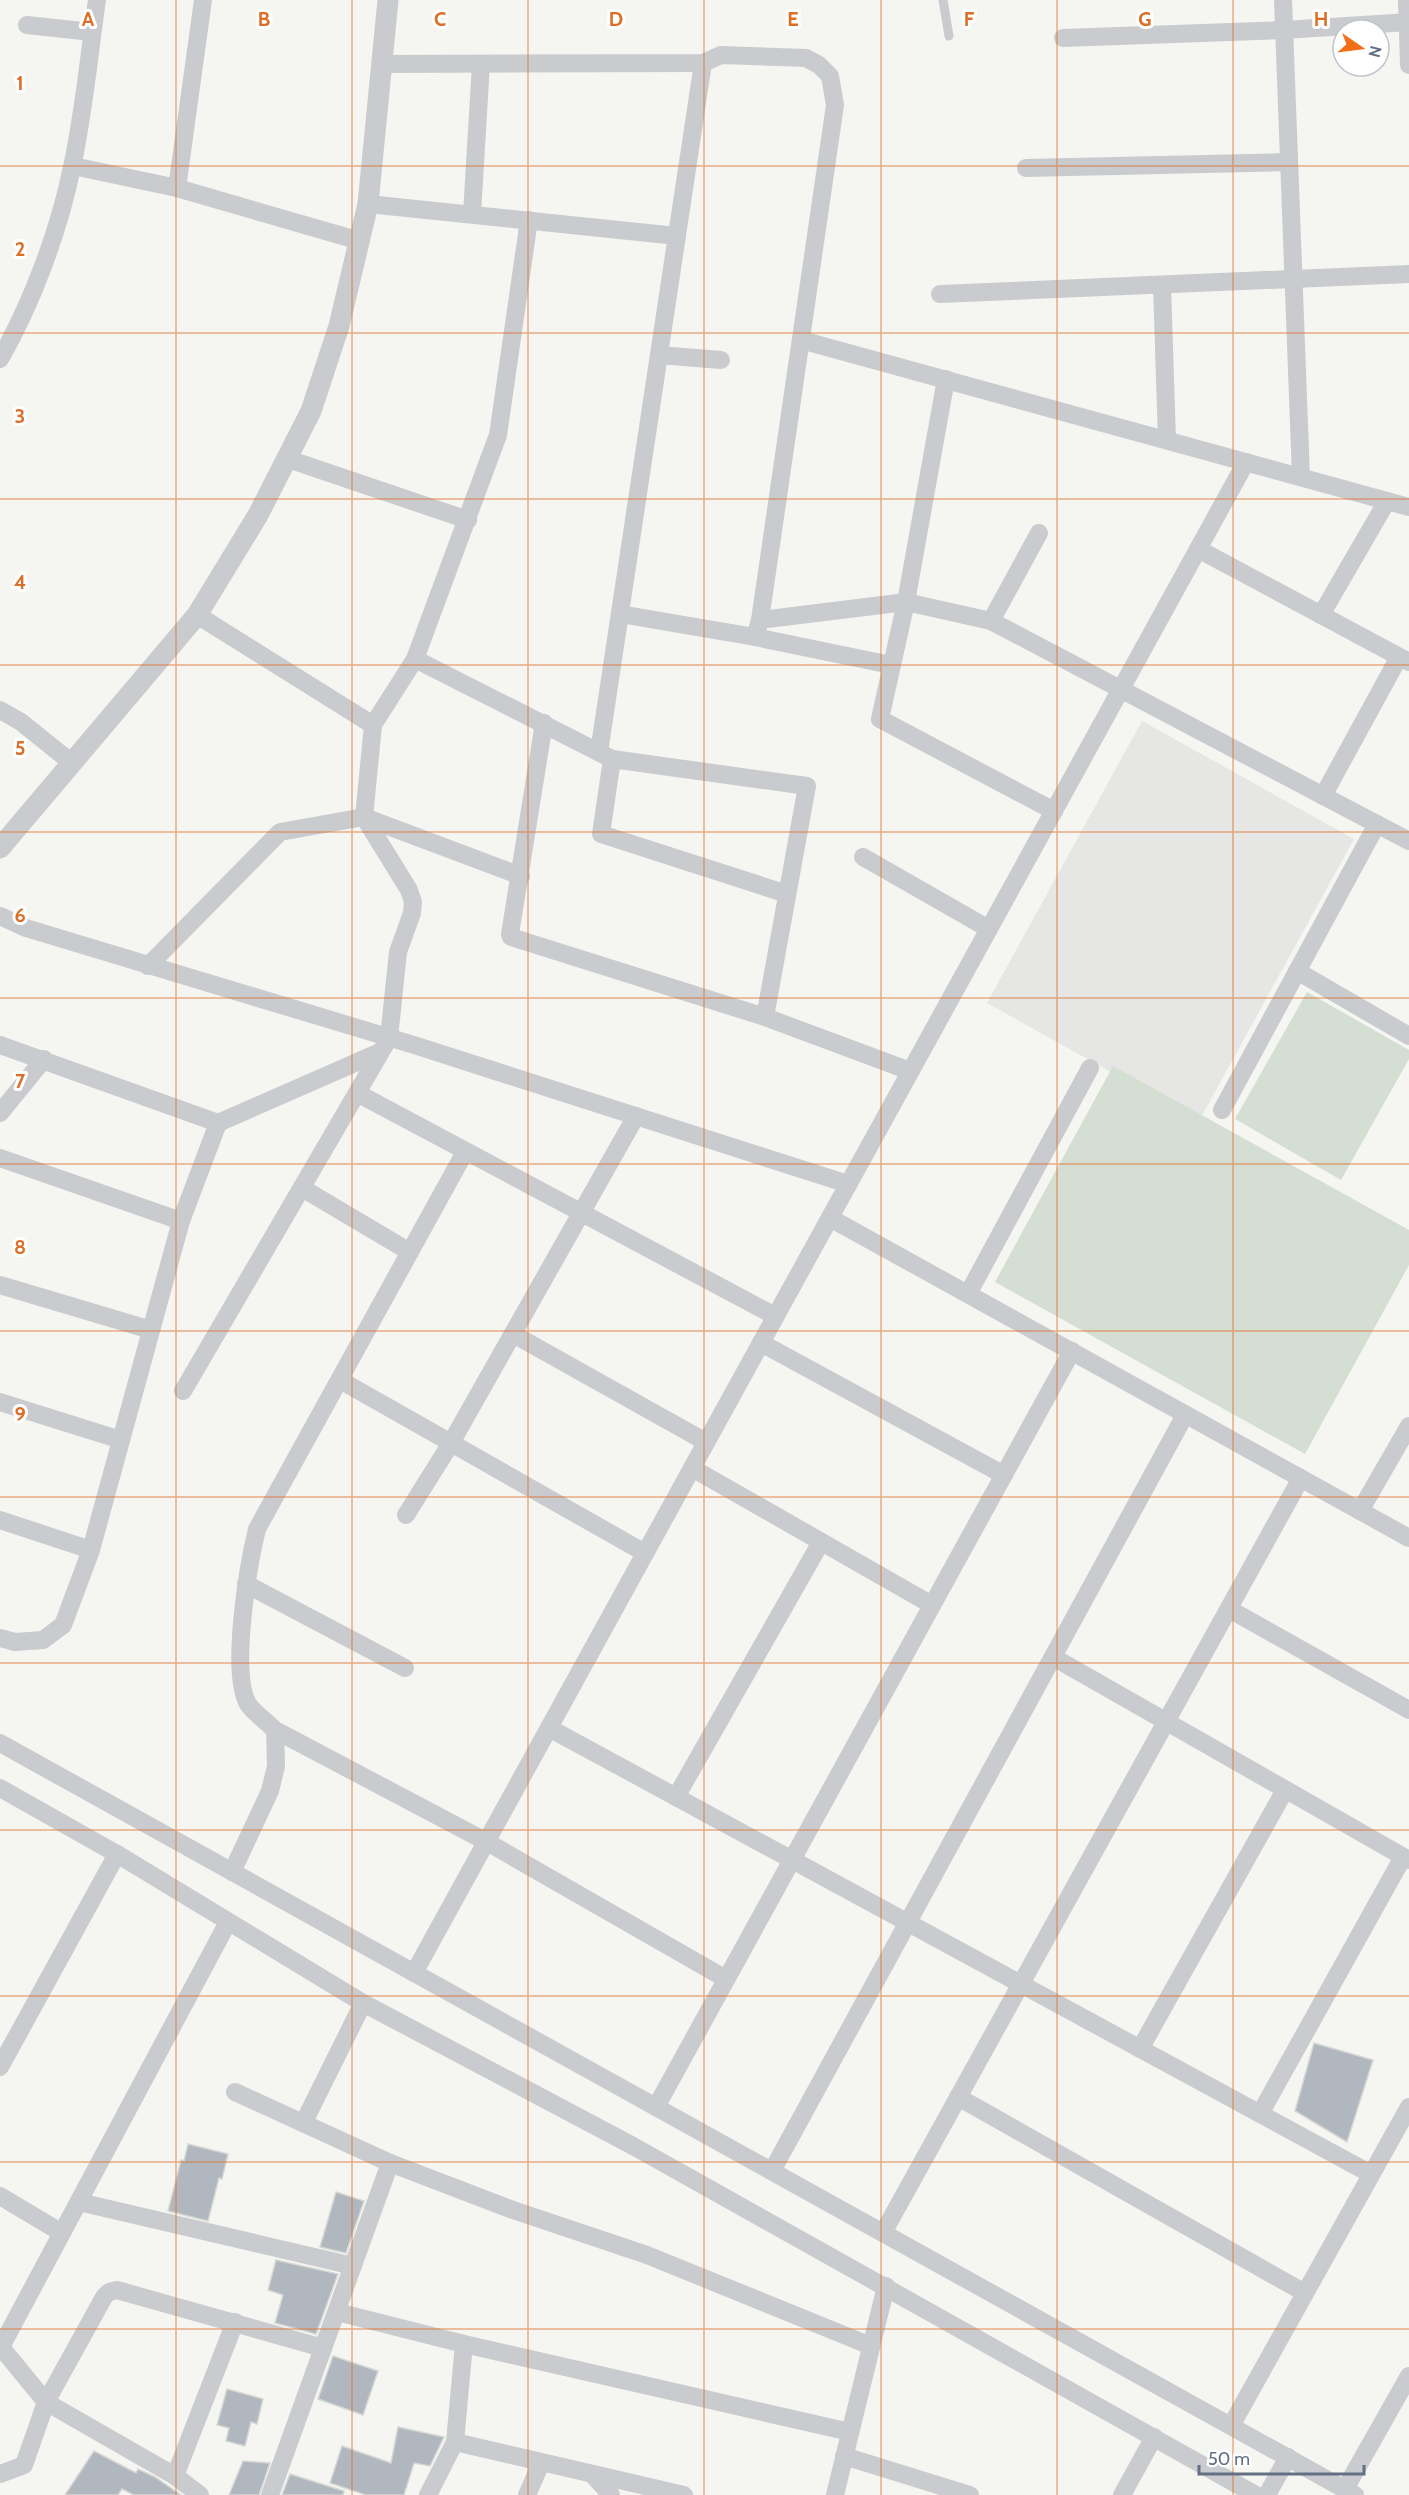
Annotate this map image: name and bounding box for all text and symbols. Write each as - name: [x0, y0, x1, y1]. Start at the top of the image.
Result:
- text: A: [82, 7, 95, 31]
- text: B: [258, 7, 270, 31]
- text: C: [434, 7, 446, 31]
- text: D: [609, 7, 623, 31]
- text: E: [787, 7, 799, 31]
- text: F: [964, 7, 975, 31]
- text: G: [1138, 7, 1152, 31]
- text: H: [1314, 7, 1328, 31]
- north arrow: [1331, 18, 1391, 78]
- text: N: [1364, 44, 1386, 59]
- text: 1: [16, 71, 24, 95]
- text: 2: [15, 237, 25, 261]
- text: 3: [15, 404, 25, 428]
- text: 4: [14, 570, 26, 594]
- text: 5: [15, 736, 25, 760]
- text: 6: [14, 903, 26, 927]
- text: 7: [15, 1069, 26, 1093]
- text: 8: [14, 1235, 26, 1259]
- text: 9: [14, 1402, 26, 1426]
- scale bar: [1199, 2438, 1364, 2476]
- text: 50 m: [1208, 2448, 1250, 2470]

